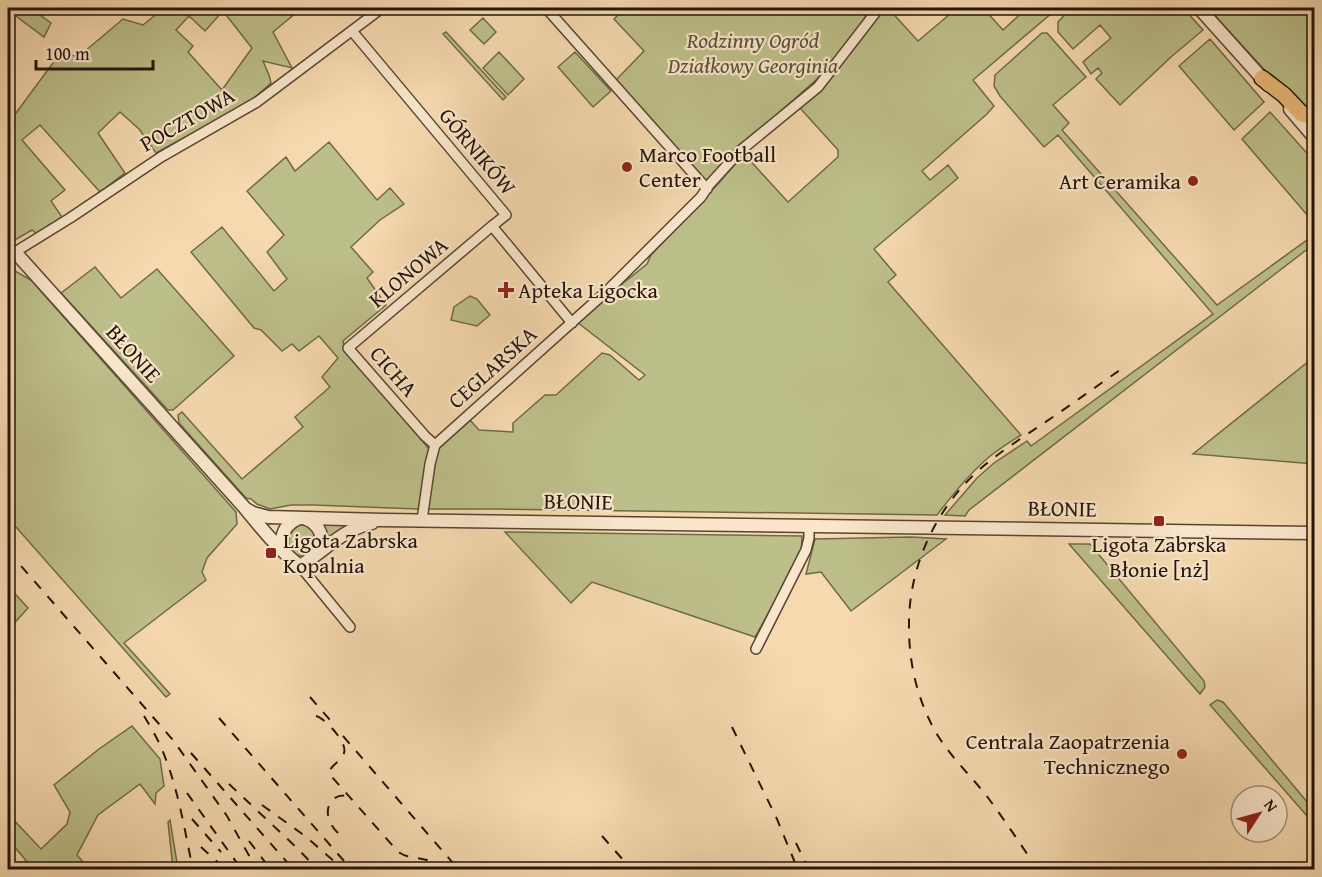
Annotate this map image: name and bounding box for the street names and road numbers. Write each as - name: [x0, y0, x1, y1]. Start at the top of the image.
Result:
- street label: POCZTOWA: [134, 79, 241, 159]
- street label: GÓRNIKÓW: [432, 100, 524, 202]
- street label: KLONOWA: [361, 229, 455, 315]
- street label: BŁONIE: [99, 317, 169, 389]
- street label: CEGLARSKA: [440, 318, 544, 416]
- street label: CICHA: [363, 338, 426, 404]
- street label: BŁONIE: [543, 484, 613, 518]
- street label: BŁONIE: [1027, 491, 1097, 525]

